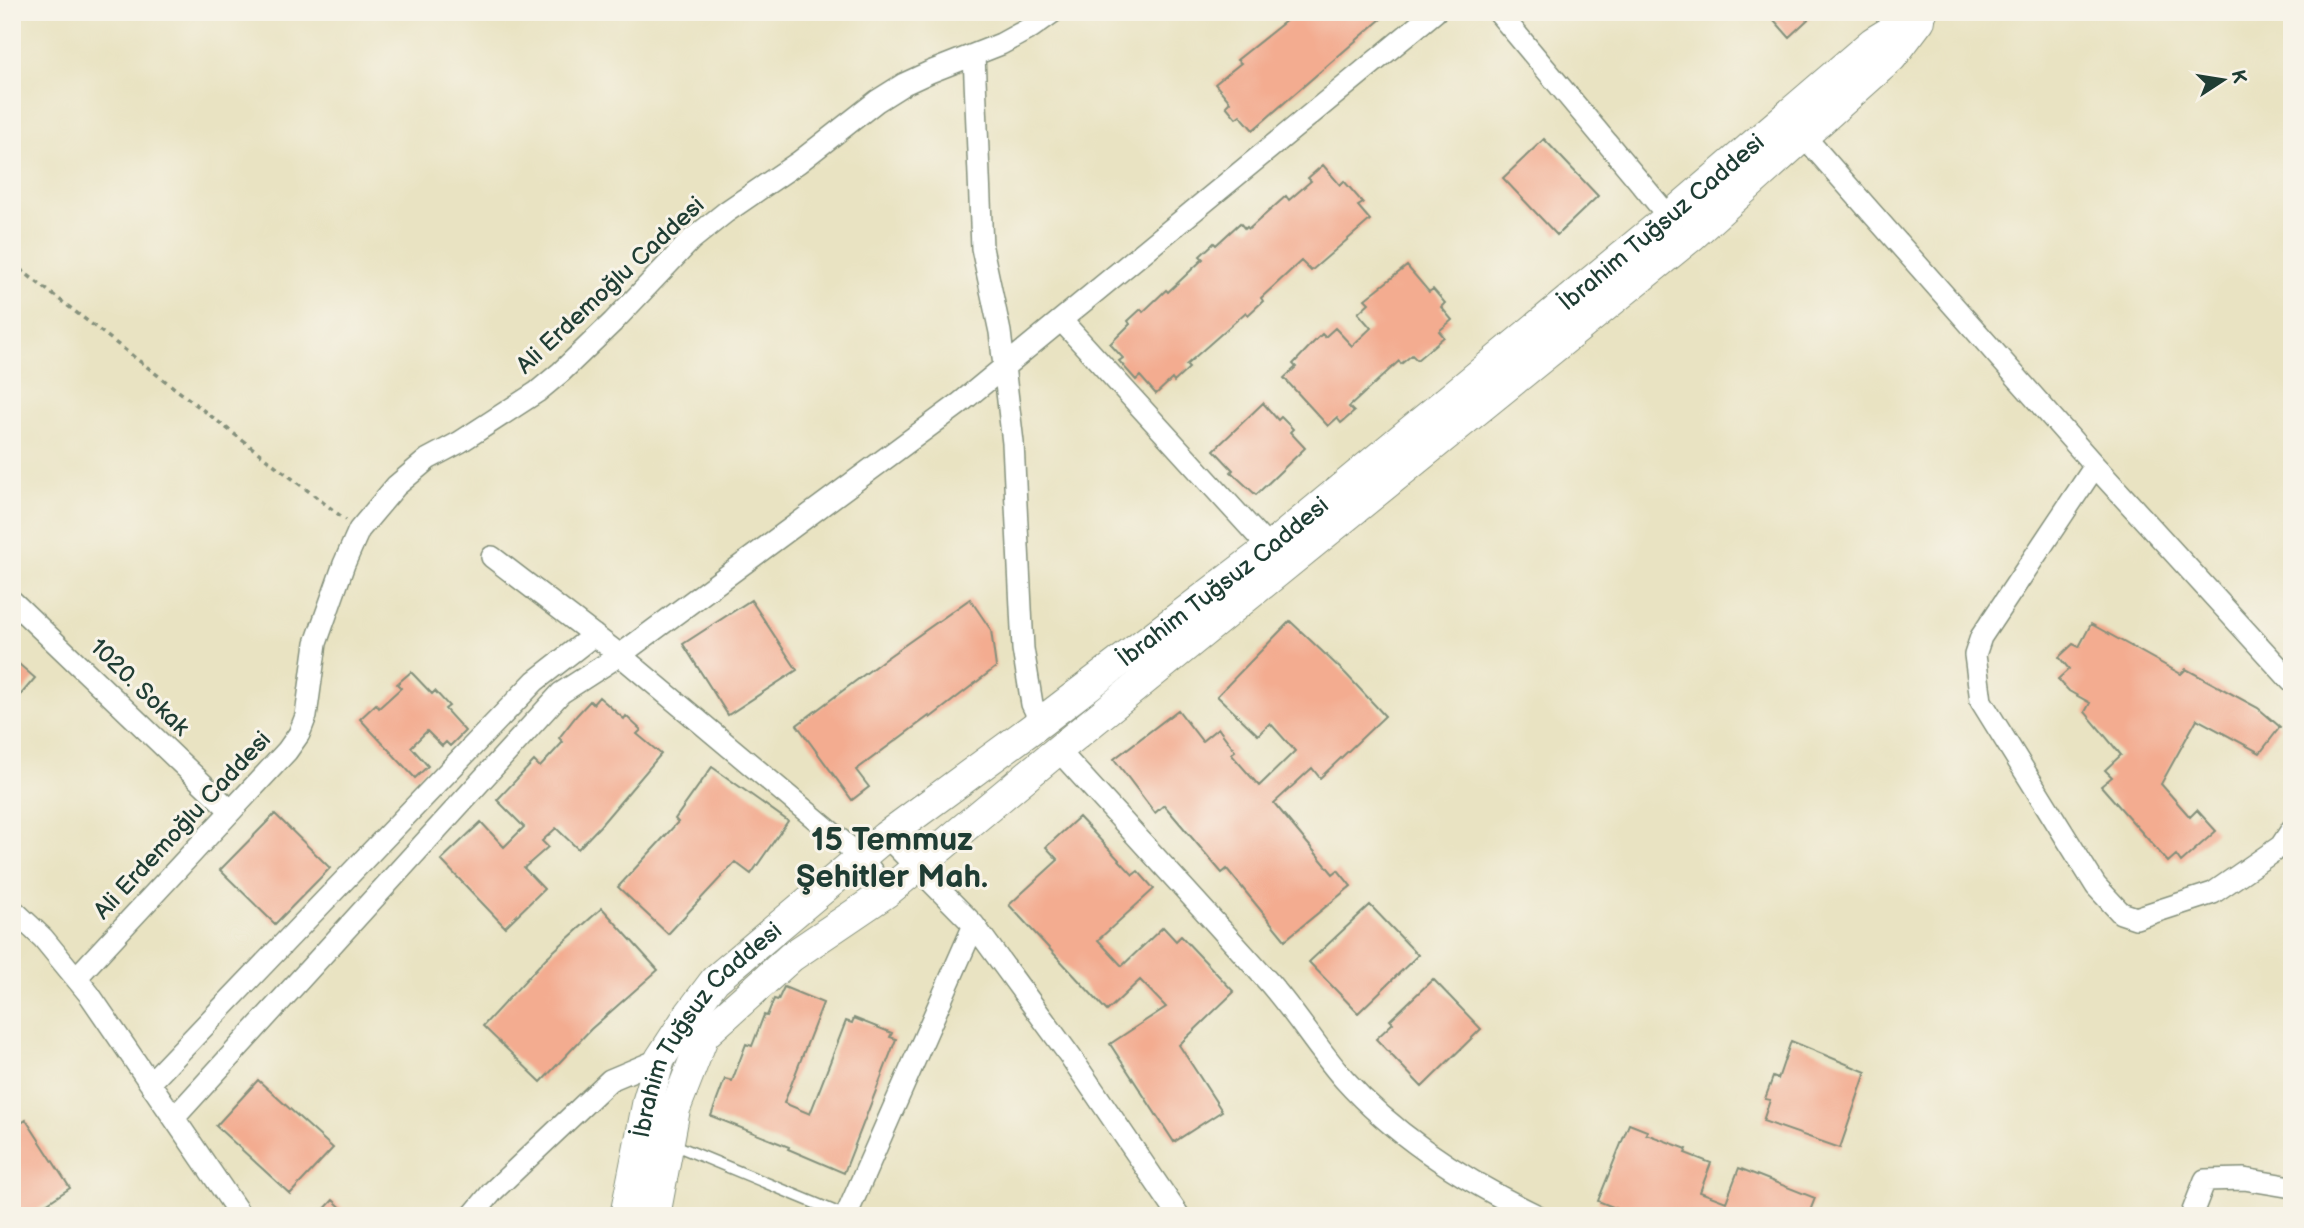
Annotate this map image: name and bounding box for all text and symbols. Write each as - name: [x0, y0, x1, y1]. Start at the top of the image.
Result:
- north arrow: [2188, 46, 2258, 116]
- text: K: [2226, 68, 2251, 86]
- street label: İbrahim Tuğsuz Caddesi: [1553, 128, 1770, 317]
- street label: Ali Erdemoğlu Caddesi: [510, 191, 710, 380]
- street label: İbrahim Tuğsuz Caddesi: [1112, 491, 1335, 673]
- street label: 1020. Sokak: [84, 633, 196, 742]
- street label: Ali Erdemoğlu Caddesi: [88, 725, 277, 925]
- district label: 15 Temmuz Şehitler Mah.: [796, 821, 988, 897]
- street label: İbrahim Tuğsuz Caddesi: [627, 916, 788, 1140]

